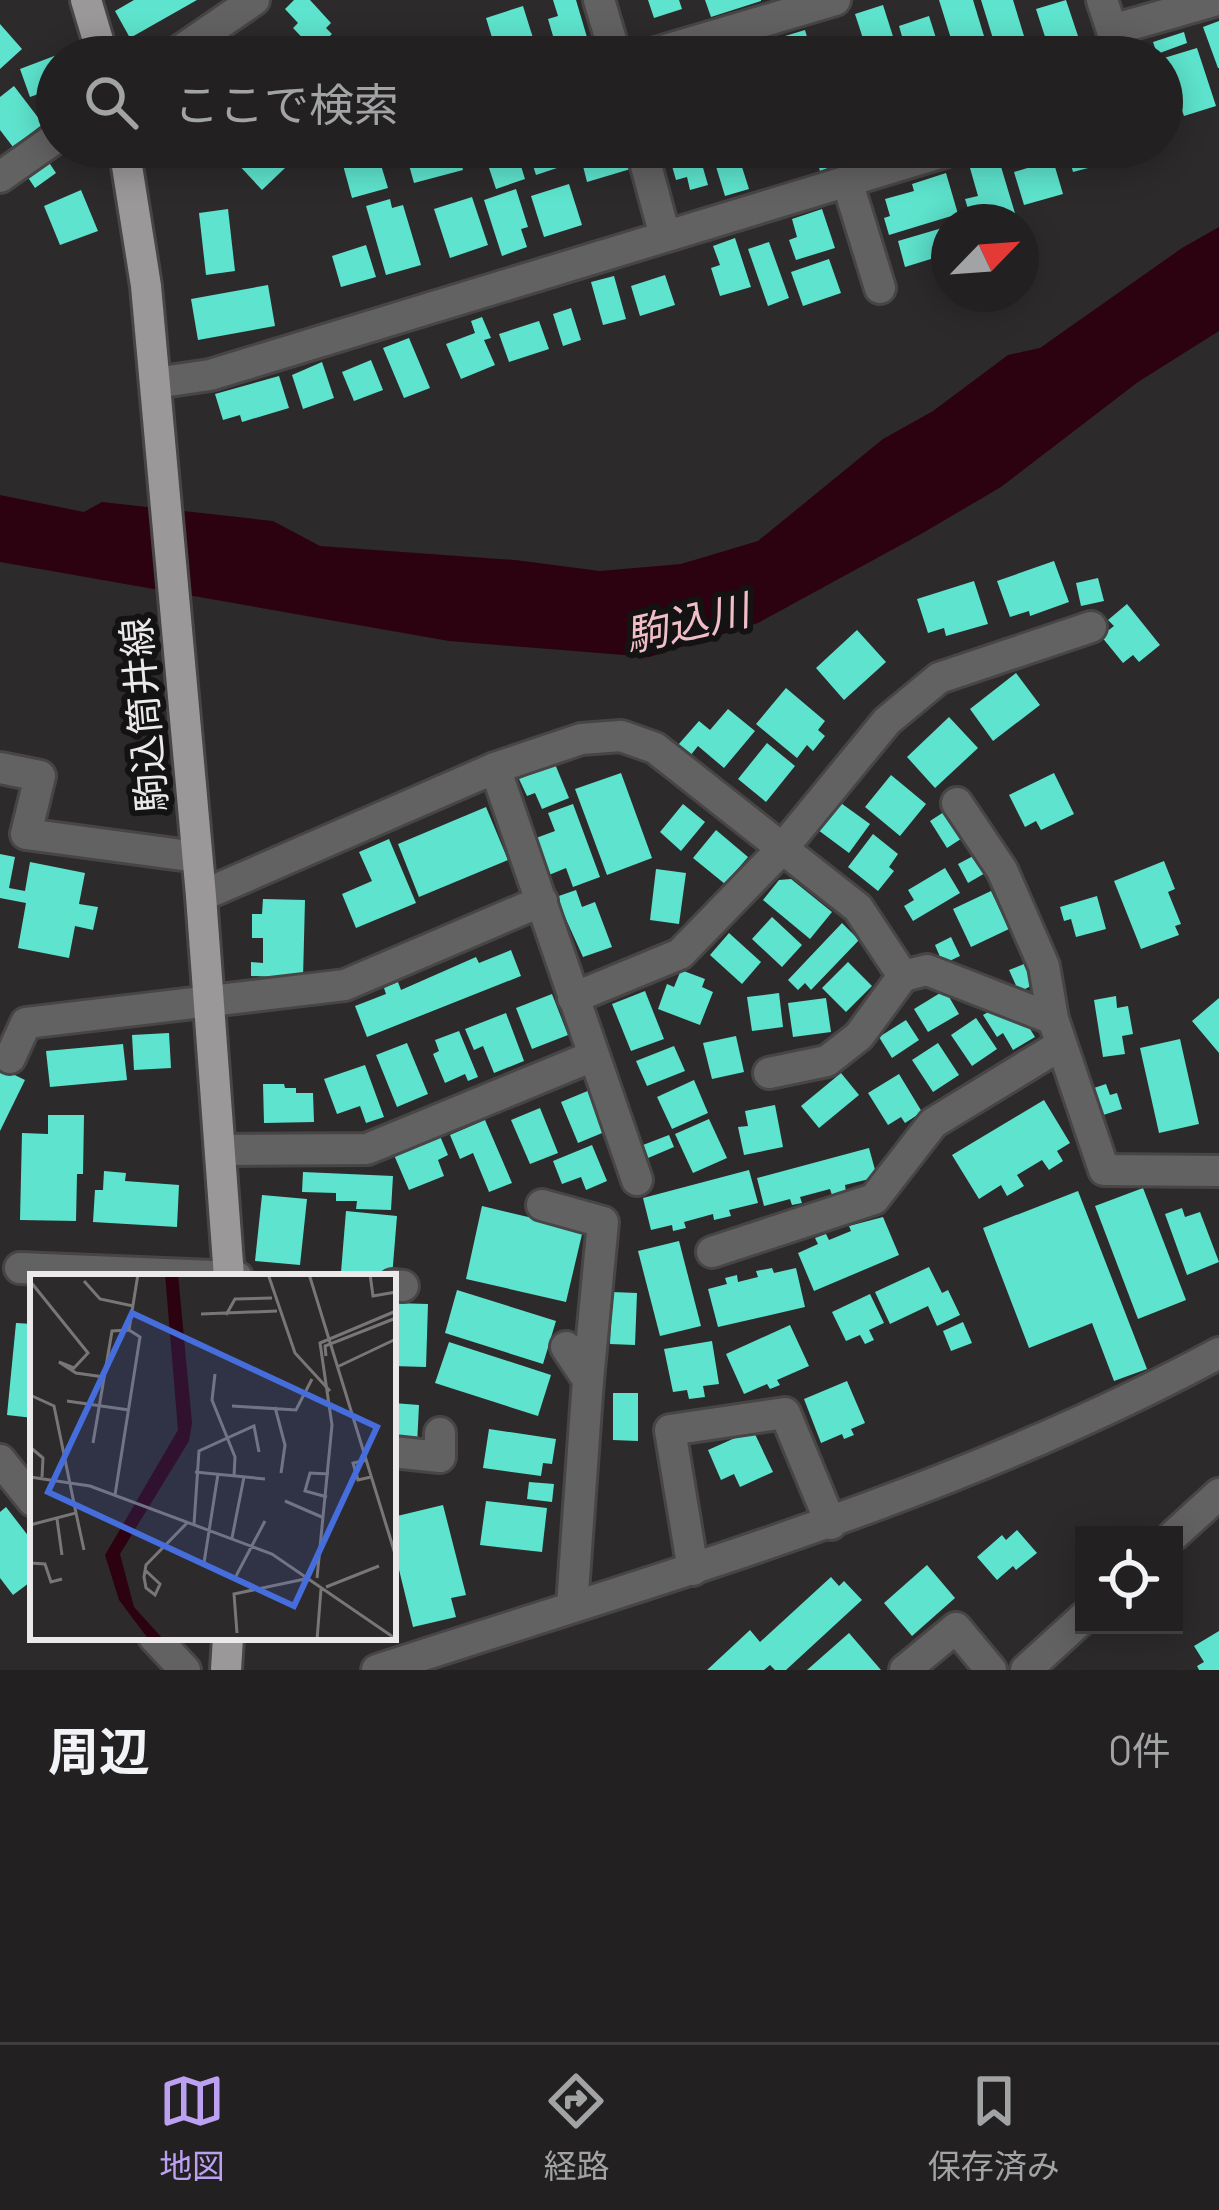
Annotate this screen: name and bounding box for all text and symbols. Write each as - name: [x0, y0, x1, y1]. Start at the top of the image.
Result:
- search box: [36, 36, 1183, 168]
- icon: search: [78, 69, 144, 135]
- text: ここで検索: [174, 73, 399, 135]
- north arrow: [931, 204, 1039, 312]
- water label: 駒込川: [619, 579, 759, 664]
- street label: 駒込筒井線: [108, 616, 178, 815]
- inset map: [30, 1274, 396, 1640]
- map controls: [1075, 1526, 1183, 1634]
- button: locate: [1075, 1526, 1183, 1634]
- text: 周辺: [48, 1716, 150, 1785]
- text: 0件: [1108, 1723, 1171, 1777]
- tab: 地図: [159, 2068, 225, 2188]
- tab: 経路: [543, 2068, 609, 2188]
- tab: 保存済み: [928, 2068, 1060, 2188]

